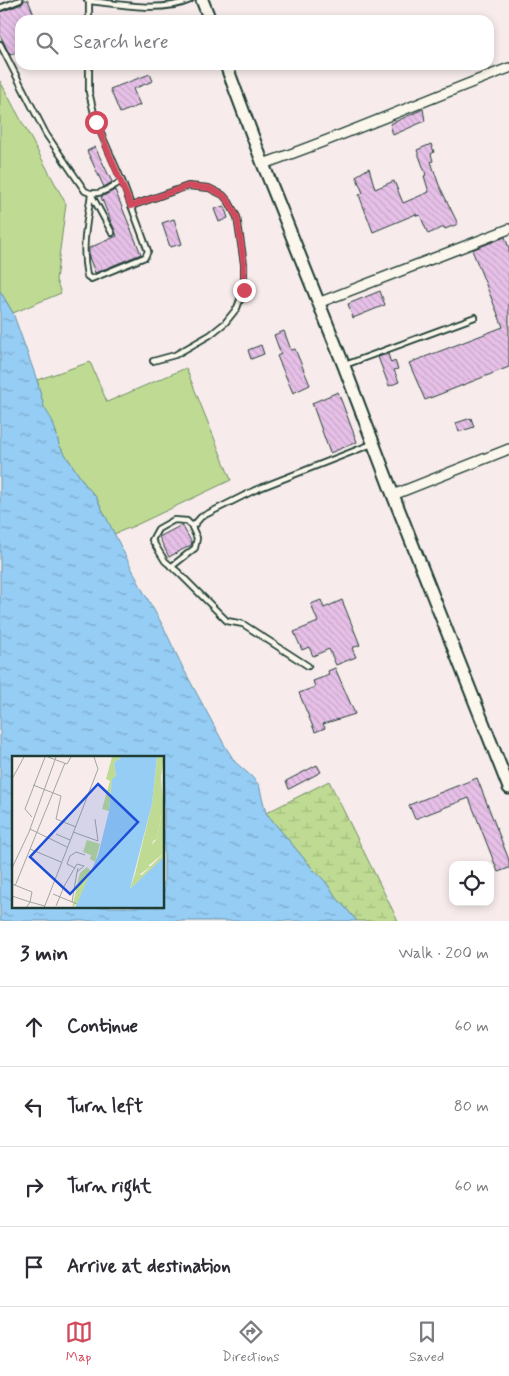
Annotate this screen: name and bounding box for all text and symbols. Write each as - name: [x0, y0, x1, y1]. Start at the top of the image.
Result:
- search box: [15, 15, 494, 70]
- icon: search: [33, 29, 61, 57]
- text: Search here: [73, 30, 169, 55]
- route start: [85, 111, 108, 134]
- route end: [233, 279, 256, 302]
- inset map: [12, 756, 165, 908]
- map controls: [449, 861, 494, 906]
- button: locate: [449, 861, 494, 906]
- text: 3 min: [20, 940, 68, 968]
- text: Walk · 200 m: [398, 943, 489, 964]
- icon: ahead: [20, 1013, 48, 1041]
- text: Continue: [67, 1014, 138, 1039]
- text: 60 m: [455, 1016, 489, 1037]
- icon: left: [20, 1093, 48, 1121]
- text: Turn left: [67, 1094, 143, 1119]
- text: 80 m: [454, 1096, 489, 1117]
- icon: right: [20, 1173, 48, 1201]
- text: Turn right: [67, 1174, 151, 1199]
- text: 60 m: [455, 1176, 489, 1197]
- icon: arrive: [20, 1253, 48, 1281]
- text: Arrive at destination: [67, 1254, 231, 1279]
- tab: Map: [65, 1318, 93, 1366]
- tab: Directions: [222, 1318, 280, 1366]
- tab: Saved: [409, 1318, 444, 1366]

